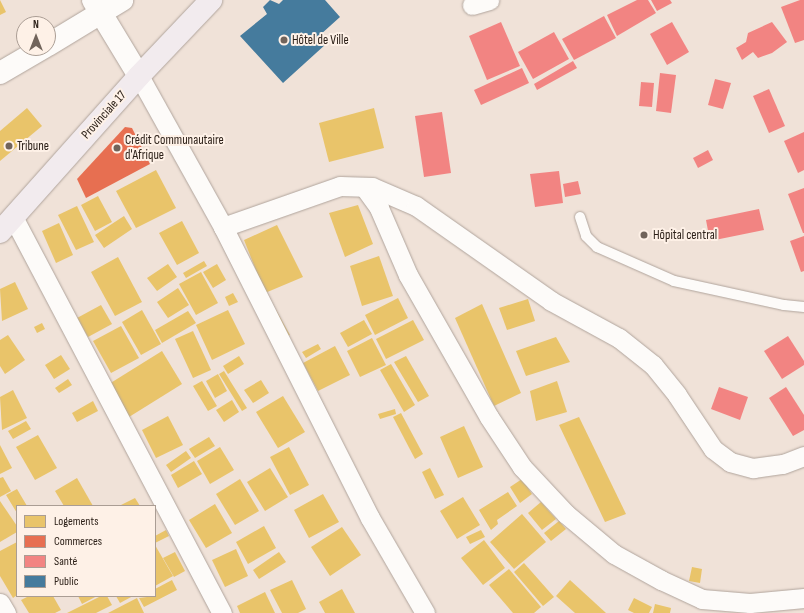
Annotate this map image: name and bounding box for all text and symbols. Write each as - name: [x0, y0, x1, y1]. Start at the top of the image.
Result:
- north arrow: [16, 16, 56, 56]
- text: N: [33, 18, 39, 31]
- place label: Hôtel de Ville: [292, 32, 349, 48]
- marker: Hôtel de Ville: [279, 35, 289, 45]
- street label: Provinciale 17: [78, 88, 130, 142]
- place label: Crédit Communautaire d'Afrique: [125, 133, 224, 164]
- place label: Tribune: [17, 138, 49, 154]
- marker: Tribune: [4, 141, 14, 151]
- marker: Crédit Communautaire d'Afrique: [112, 143, 122, 153]
- place label: Hôpital central: [653, 227, 717, 243]
- marker: Hôpital central: [638, 229, 650, 241]
- legend: [16, 505, 156, 597]
- text: Logements: [54, 514, 98, 529]
- text: Commerces: [54, 534, 102, 549]
- text: Santé: [54, 554, 77, 569]
- text: Public: [54, 574, 79, 589]

